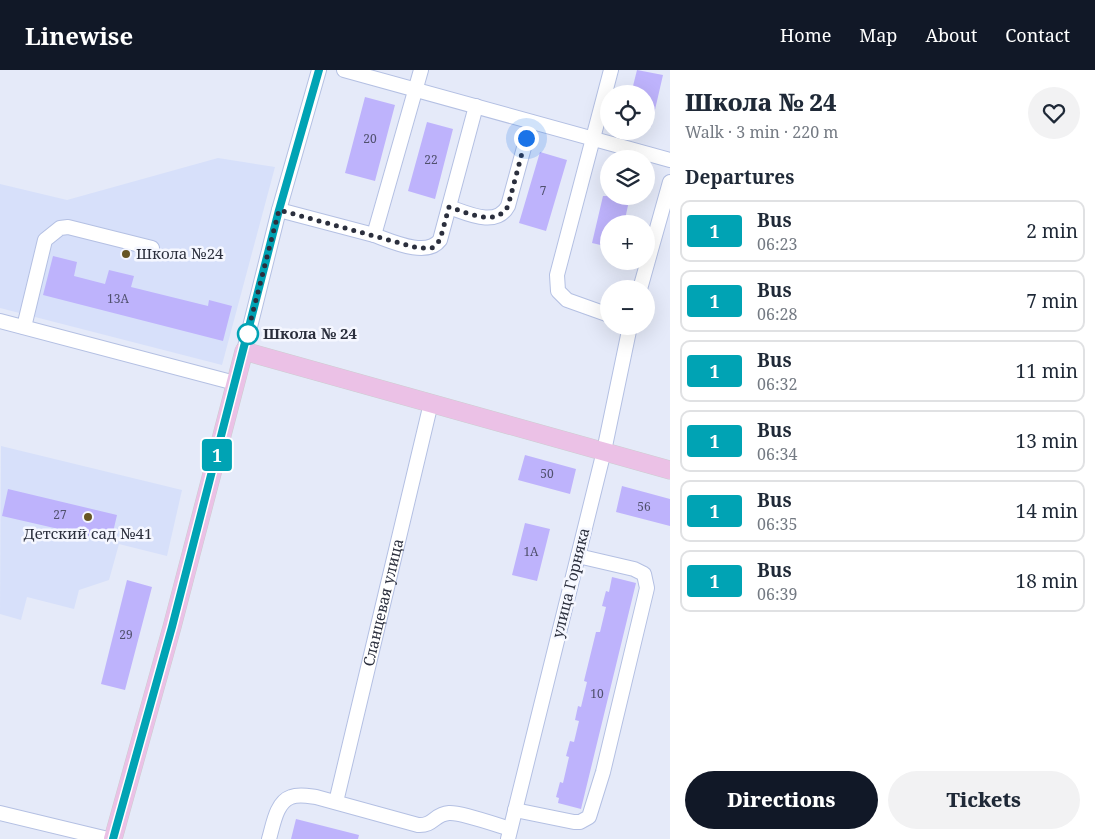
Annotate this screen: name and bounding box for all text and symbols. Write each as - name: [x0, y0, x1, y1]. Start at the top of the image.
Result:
- text: Linewise: [25, 19, 133, 52]
- text: Home: [780, 23, 831, 47]
- text: Map: [859, 23, 897, 47]
- text: About: [925, 23, 977, 47]
- text: Contact: [1005, 23, 1070, 47]
- map controls: [600, 85, 655, 335]
- button: locate: [600, 85, 655, 140]
- text: Школа № 24: [685, 85, 837, 118]
- button: heart: [1028, 87, 1080, 139]
- text: Walk · 3 min · 220 m: [685, 121, 838, 143]
- your location: [514, 126, 539, 151]
- house number: 20: [363, 130, 377, 147]
- button: layers: [600, 150, 655, 205]
- house number: 22: [424, 151, 438, 168]
- text: Departures: [685, 164, 794, 190]
- house number: 7: [540, 182, 547, 199]
- text: Bus: [757, 207, 792, 233]
- button: +: [600, 215, 655, 270]
- text: 2 min: [1026, 218, 1078, 244]
- text: 1: [709, 219, 720, 243]
- text: 06:23: [757, 233, 797, 255]
- place label: Школа №24: [136, 243, 224, 263]
- marker: Школа №24: [120, 248, 132, 260]
- text: Bus: [757, 277, 792, 303]
- button: −: [600, 280, 655, 335]
- text: 7 min: [1026, 288, 1078, 314]
- text: 1: [709, 289, 720, 313]
- house number: 13А: [107, 290, 129, 307]
- text: 06:28: [757, 303, 797, 325]
- marker: Школа № 24: [237, 323, 259, 345]
- place label: Школа № 24: [263, 323, 357, 343]
- text: Bus: [757, 347, 792, 373]
- text: 11 min: [1016, 358, 1078, 384]
- text: 1: [709, 359, 720, 383]
- text: 06:32: [757, 373, 797, 395]
- text: Bus: [757, 417, 792, 443]
- text: 13 min: [1016, 428, 1078, 454]
- text: 1: [709, 429, 720, 453]
- line badge: 1: [201, 439, 233, 471]
- text: 1: [212, 443, 222, 467]
- text: 06:34: [757, 443, 797, 465]
- house number: 50: [540, 465, 554, 482]
- text: Bus: [757, 487, 792, 513]
- house number: 56: [637, 498, 651, 515]
- text: 14 min: [1016, 498, 1078, 524]
- text: 1: [709, 499, 720, 523]
- house number: 27: [53, 506, 67, 523]
- marker: Детский сад №41: [82, 511, 94, 523]
- text: 06:35: [757, 513, 797, 535]
- place label: Детский сад №41: [24, 523, 152, 543]
- street label: улица Горняка: [547, 526, 593, 640]
- street label: Сланцевая улица: [358, 536, 407, 668]
- house number: 1А: [523, 543, 539, 560]
- text: Bus: [757, 557, 792, 583]
- text: 18 min: [1016, 568, 1078, 594]
- text: 1: [709, 569, 720, 593]
- text: 06:39: [757, 583, 797, 605]
- house number: 29: [119, 626, 133, 643]
- house number: 10: [590, 685, 604, 702]
- button: Directions: [685, 771, 878, 829]
- button: Tickets: [888, 771, 1080, 829]

